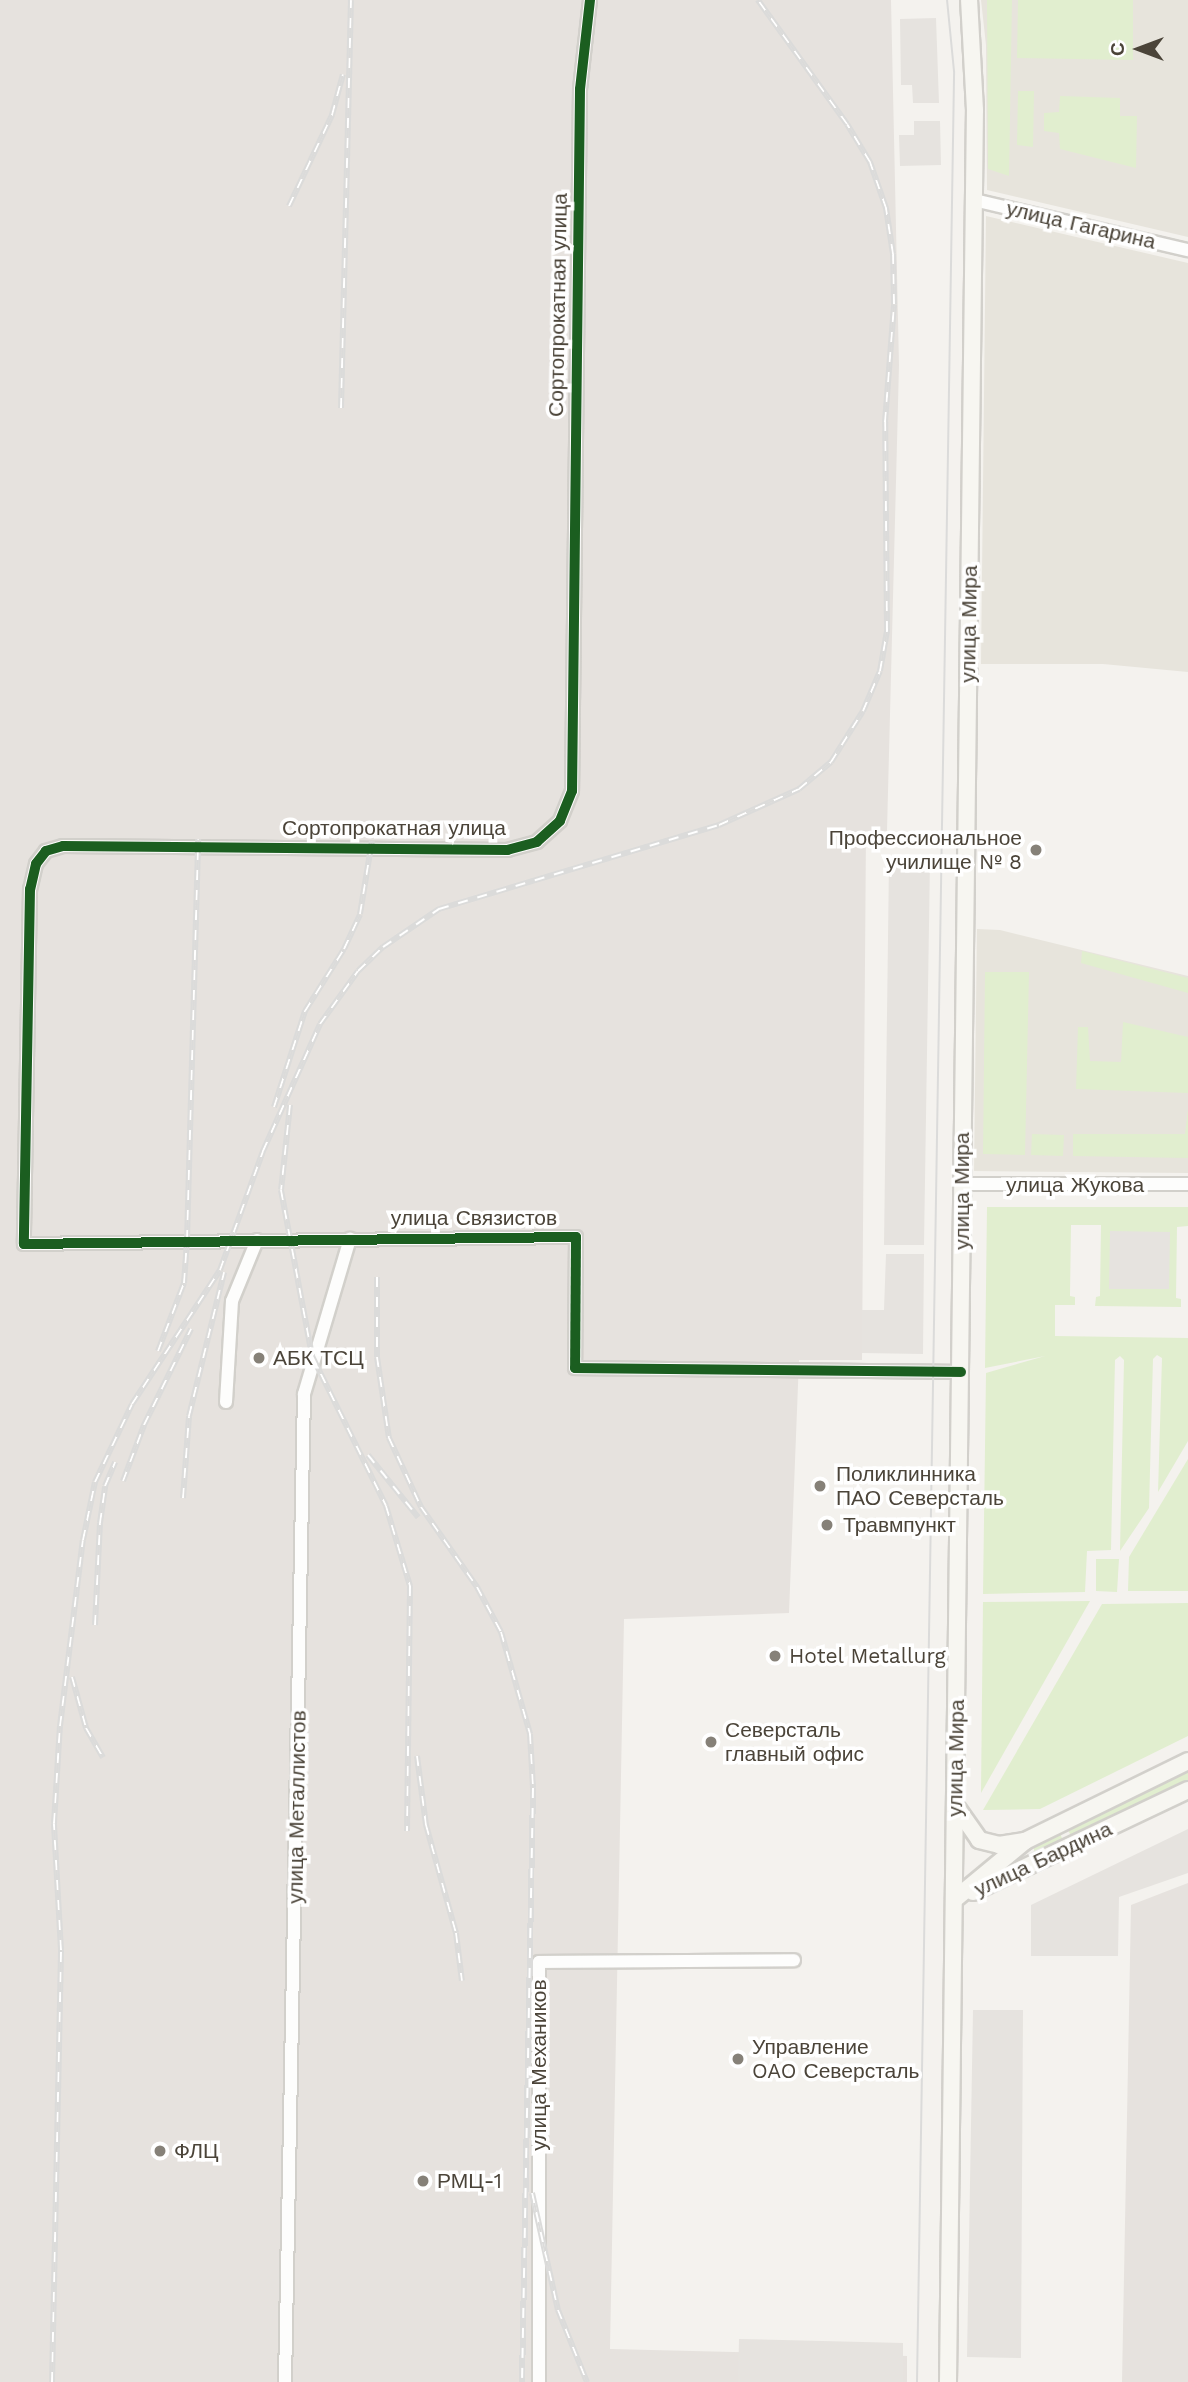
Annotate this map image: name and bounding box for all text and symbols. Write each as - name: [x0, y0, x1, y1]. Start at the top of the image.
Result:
- north arrow: [1104, 14, 1174, 84]
- text: С: [1106, 42, 1129, 56]
- street label: Сортопрокатная улица: [543, 193, 573, 417]
- street label: улица Гагарина: [1004, 196, 1158, 254]
- street label: улица Мира: [955, 565, 983, 683]
- street label: Сортопрокатная улица: [282, 815, 506, 841]
- place label: Профессиональное училище № 8: [829, 825, 1022, 875]
- marker: Профессиональное училище № 8: [1028, 842, 1044, 858]
- street label: улица Мира: [949, 1132, 975, 1250]
- street label: улица Жукова: [1006, 1172, 1144, 1198]
- street label: улица Связистов: [391, 1205, 557, 1231]
- place label: АБК ТСЦ: [273, 1345, 364, 1371]
- marker: АБК ТСЦ: [251, 1350, 267, 1366]
- place label: Поликлинника ПАО Северсталь: [836, 1461, 1004, 1511]
- marker: Поликлинника ПАО Северсталь: [810, 1476, 830, 1496]
- place label: Травмпункт: [843, 1512, 956, 1538]
- marker: Травмпункт: [817, 1515, 837, 1535]
- place label: Hotel Metallurg: [789, 1643, 946, 1669]
- marker: Hotel Metallurg: [767, 1648, 783, 1664]
- street label: улица Мира: [942, 1699, 970, 1817]
- street label: улица Металлистов: [283, 1710, 311, 1904]
- place label: Северсталь главный офис: [725, 1717, 864, 1767]
- marker: Северсталь главный офис: [703, 1734, 719, 1750]
- street label: улица Бардина: [970, 1816, 1116, 1902]
- street label: улица Механиков: [526, 1979, 552, 2151]
- place label: Управление OAO Северсталь: [752, 2034, 919, 2084]
- marker: Управление OAO Северсталь: [730, 2051, 746, 2067]
- place label: ФЛЦ: [174, 2138, 219, 2164]
- marker: ФЛЦ: [152, 2143, 168, 2159]
- place label: РМЦ-1: [437, 2168, 502, 2194]
- marker: РМЦ-1: [415, 2173, 431, 2189]

